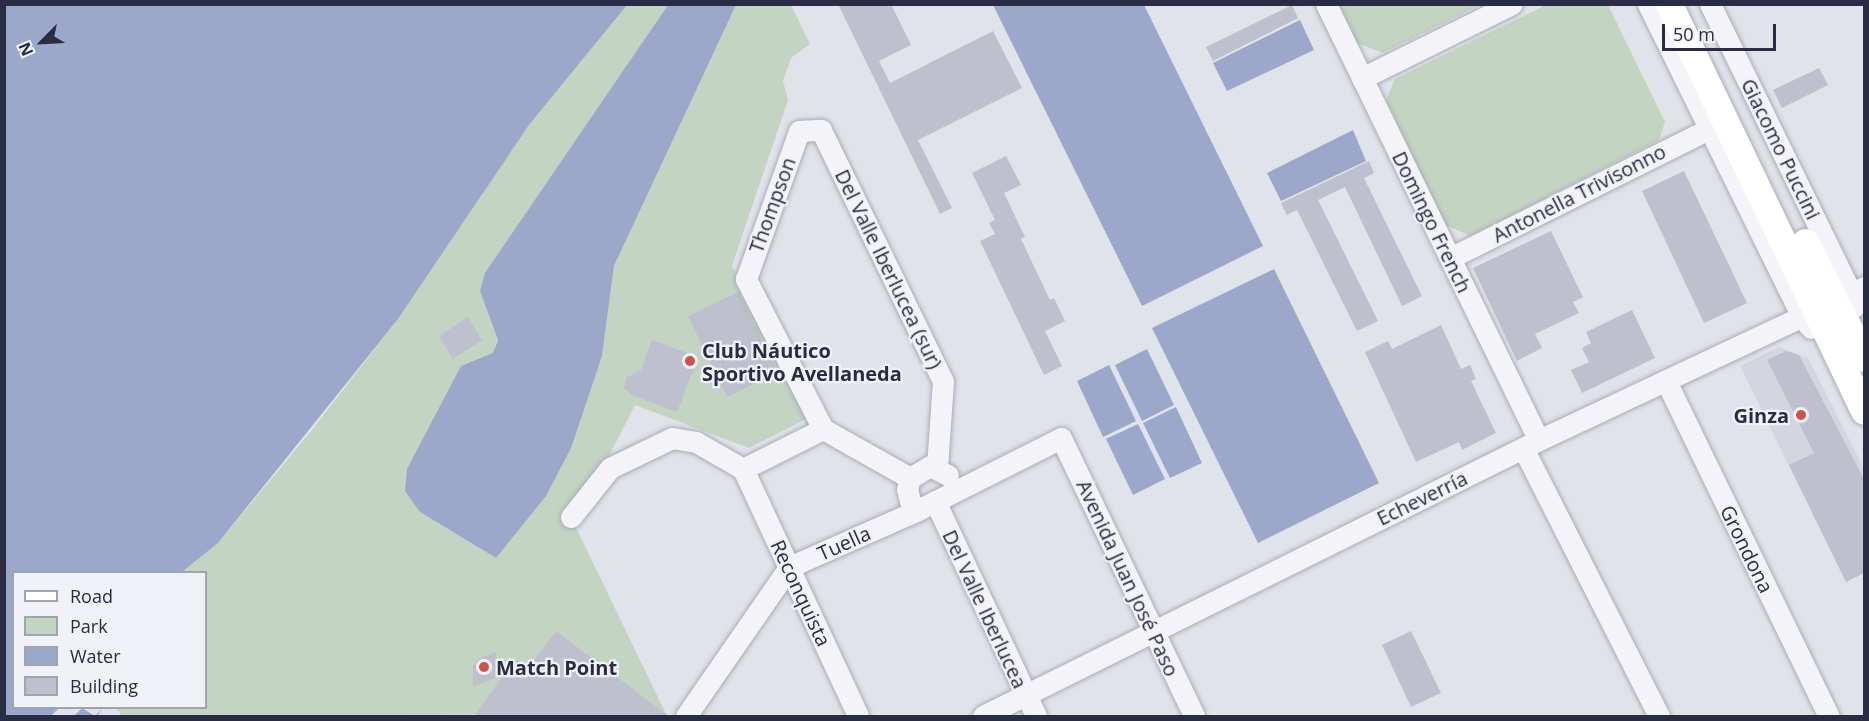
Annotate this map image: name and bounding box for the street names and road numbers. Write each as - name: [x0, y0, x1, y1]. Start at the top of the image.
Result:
- street label: Giacomo Puccini: [1736, 75, 1826, 223]
- street label: Antonella Trivisonno: [1488, 139, 1670, 247]
- street label: Domingo French: [1387, 147, 1477, 297]
- street label: Thompson: [744, 154, 800, 256]
- street label: Del Valle Iberlucea (sur): [830, 165, 948, 373]
- street label: Echeverría: [1373, 466, 1471, 530]
- street label: Avenida Juan José Paso: [1072, 476, 1184, 680]
- street label: Grondona: [1715, 501, 1779, 597]
- street label: Tuella: [814, 521, 874, 565]
- street label: Del Valle Iberlucea: [938, 526, 1032, 692]
- street label: Reconquista: [766, 536, 836, 650]

